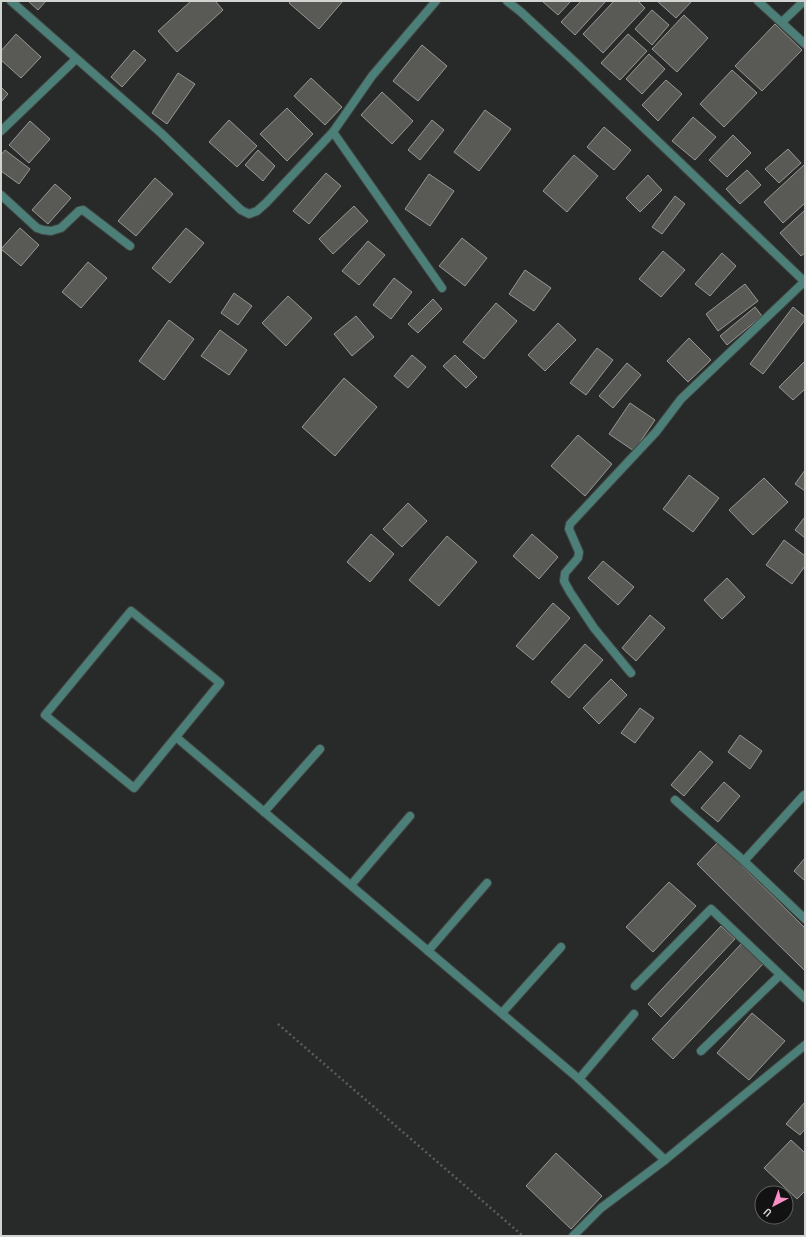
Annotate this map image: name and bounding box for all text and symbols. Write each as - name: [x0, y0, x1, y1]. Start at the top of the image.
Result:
- north arrow: [754, 1185, 794, 1225]
- text: U: [760, 1205, 774, 1220]

